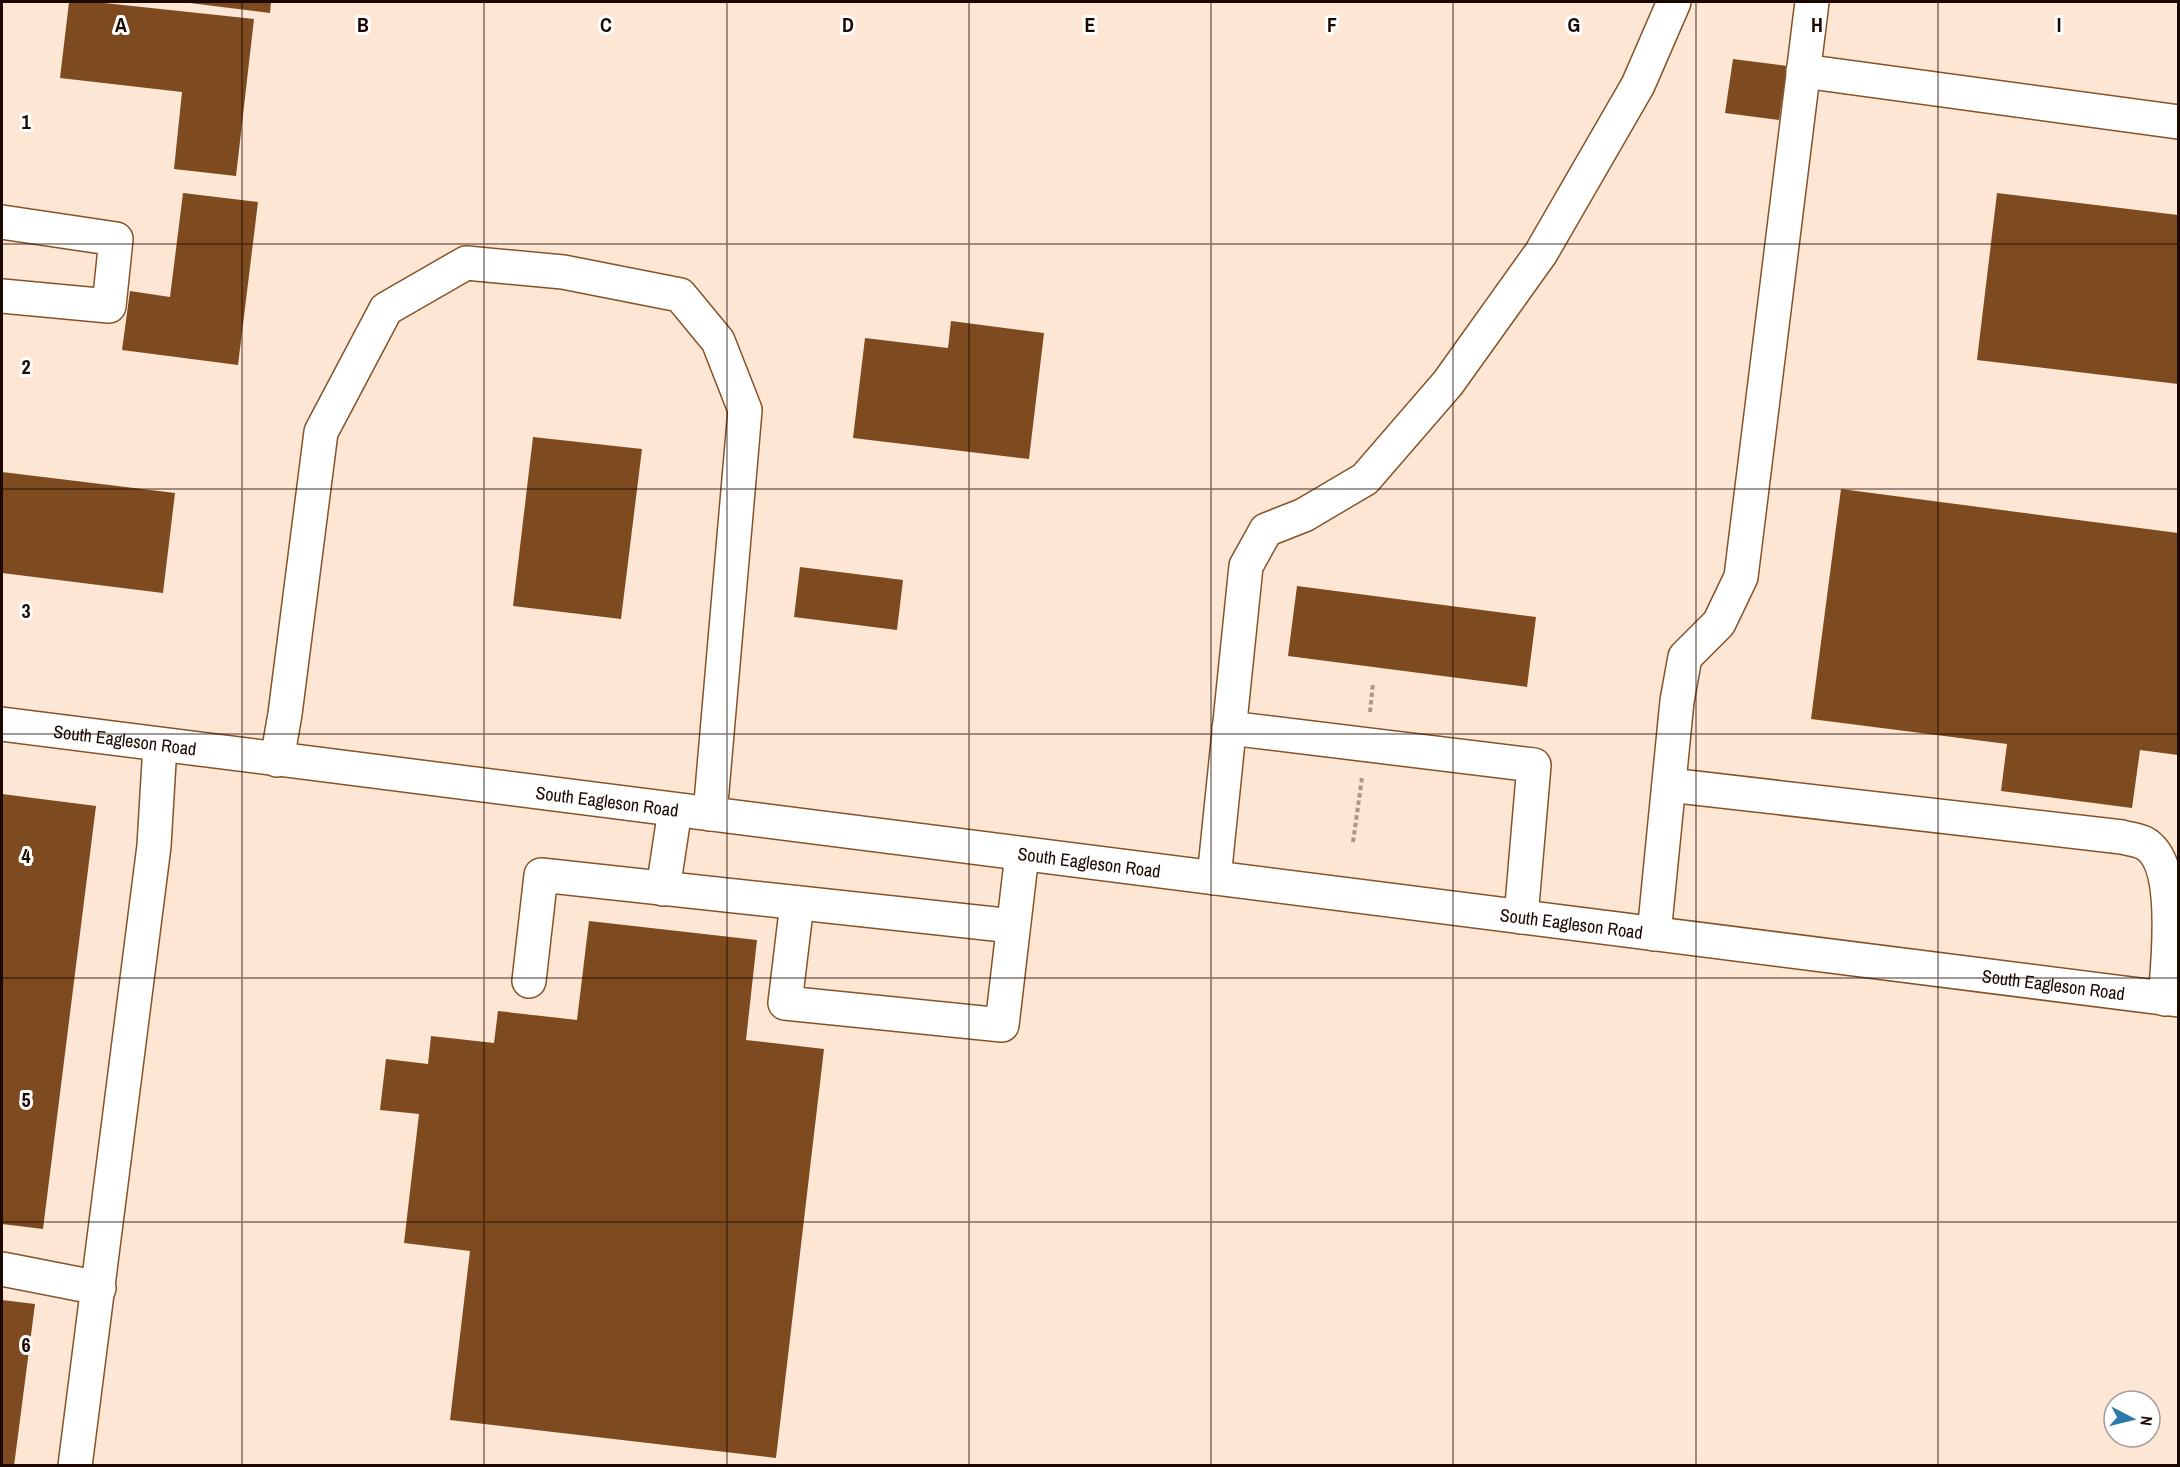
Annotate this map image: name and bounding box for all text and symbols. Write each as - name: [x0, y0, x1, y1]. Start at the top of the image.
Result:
- text: A: [115, 11, 127, 38]
- text: B: [357, 11, 369, 38]
- text: C: [600, 11, 612, 38]
- text: D: [842, 11, 854, 38]
- text: E: [1085, 11, 1096, 38]
- text: F: [1327, 11, 1337, 38]
- text: G: [1568, 11, 1580, 38]
- text: H: [1811, 11, 1823, 38]
- text: I: [2057, 11, 2061, 38]
- text: 1: [21, 108, 31, 135]
- text: 2: [21, 353, 31, 380]
- text: 3: [21, 597, 31, 624]
- street label: South Eagleson Road: [52, 718, 198, 761]
- street label: South Eagleson Road: [534, 779, 680, 822]
- street label: South Eagleson Road: [1016, 840, 1162, 883]
- text: 4: [21, 842, 31, 869]
- street label: South Eagleson Road: [1499, 902, 1644, 945]
- street label: South Eagleson Road: [1981, 963, 2126, 1006]
- text: 5: [21, 1086, 31, 1113]
- text: 6: [21, 1331, 31, 1358]
- north arrow: [2102, 1389, 2162, 1449]
- text: N: [2135, 1415, 2158, 1427]

